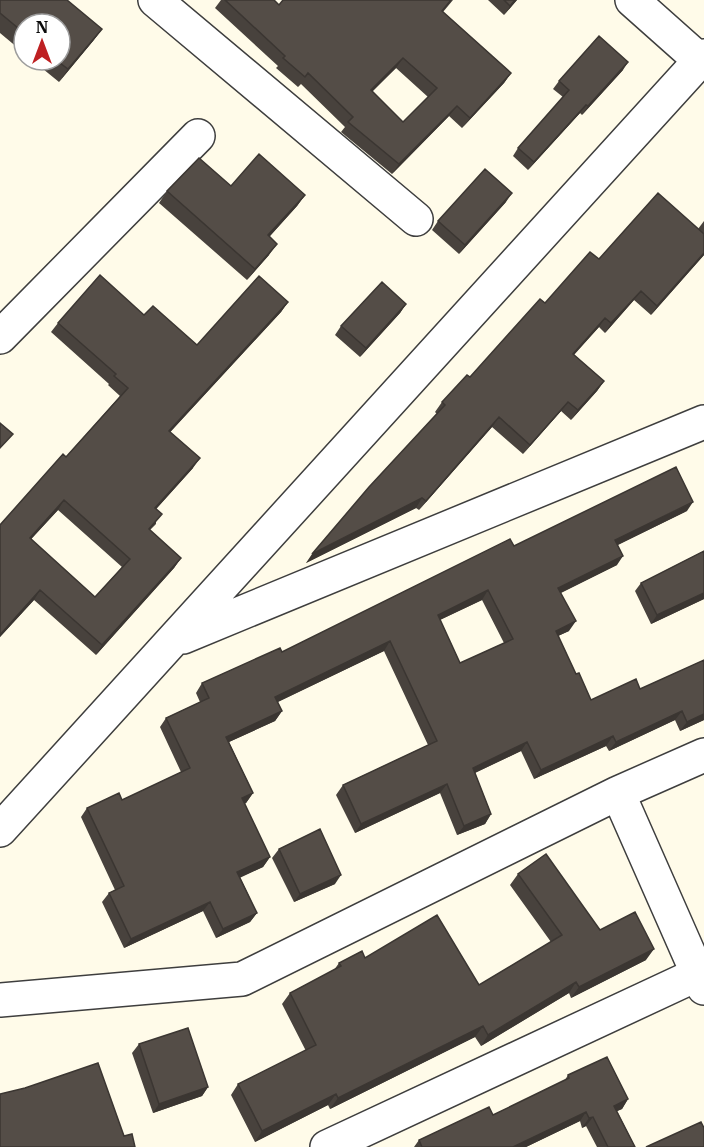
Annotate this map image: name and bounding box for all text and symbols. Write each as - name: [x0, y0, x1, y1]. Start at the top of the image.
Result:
- north arrow: [12, 12, 72, 72]
- text: N: [36, 17, 48, 37]

